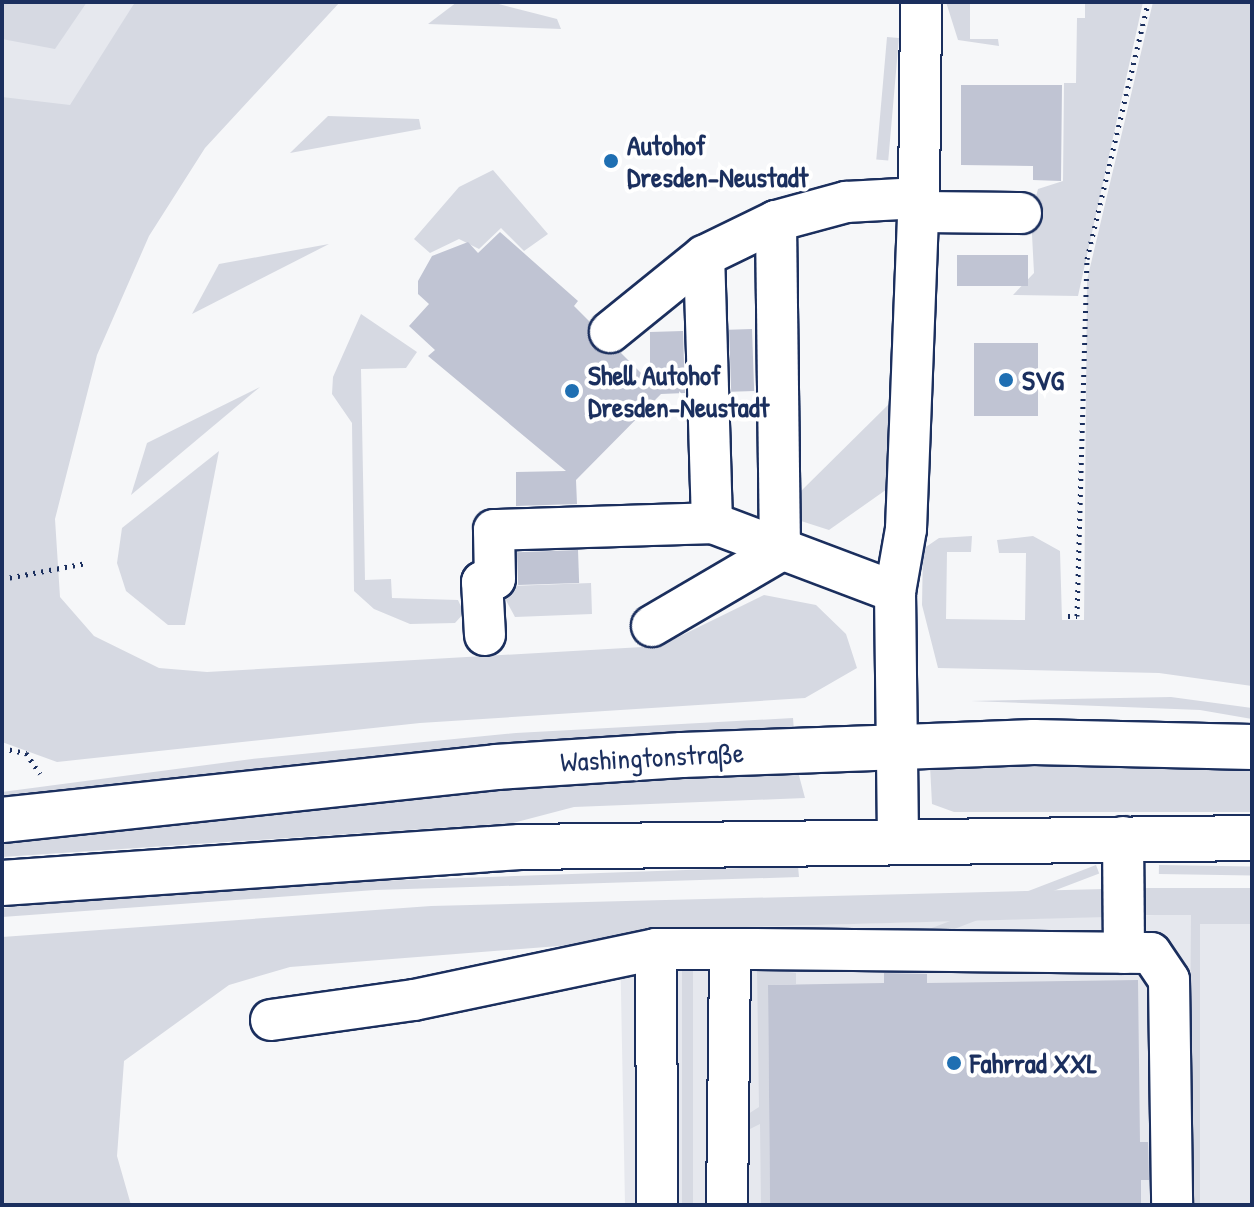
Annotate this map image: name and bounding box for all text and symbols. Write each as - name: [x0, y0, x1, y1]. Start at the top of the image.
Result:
- place label: Autohof Dresden-Neustadt: [627, 128, 808, 194]
- marker: Autohof Dresden-Neustadt: [602, 152, 620, 170]
- place label: Shell Autohof Dresden-Neustadt: [588, 358, 769, 424]
- place label: SVG: [1022, 363, 1064, 397]
- marker: SVG: [997, 371, 1015, 389]
- marker: Shell Autohof Dresden-Neustadt: [563, 382, 581, 400]
- street label: Washingtonstraße: [559, 735, 745, 779]
- place label: Fahrrad XXL: [970, 1046, 1097, 1080]
- marker: Fahrrad XXL: [945, 1054, 963, 1072]

